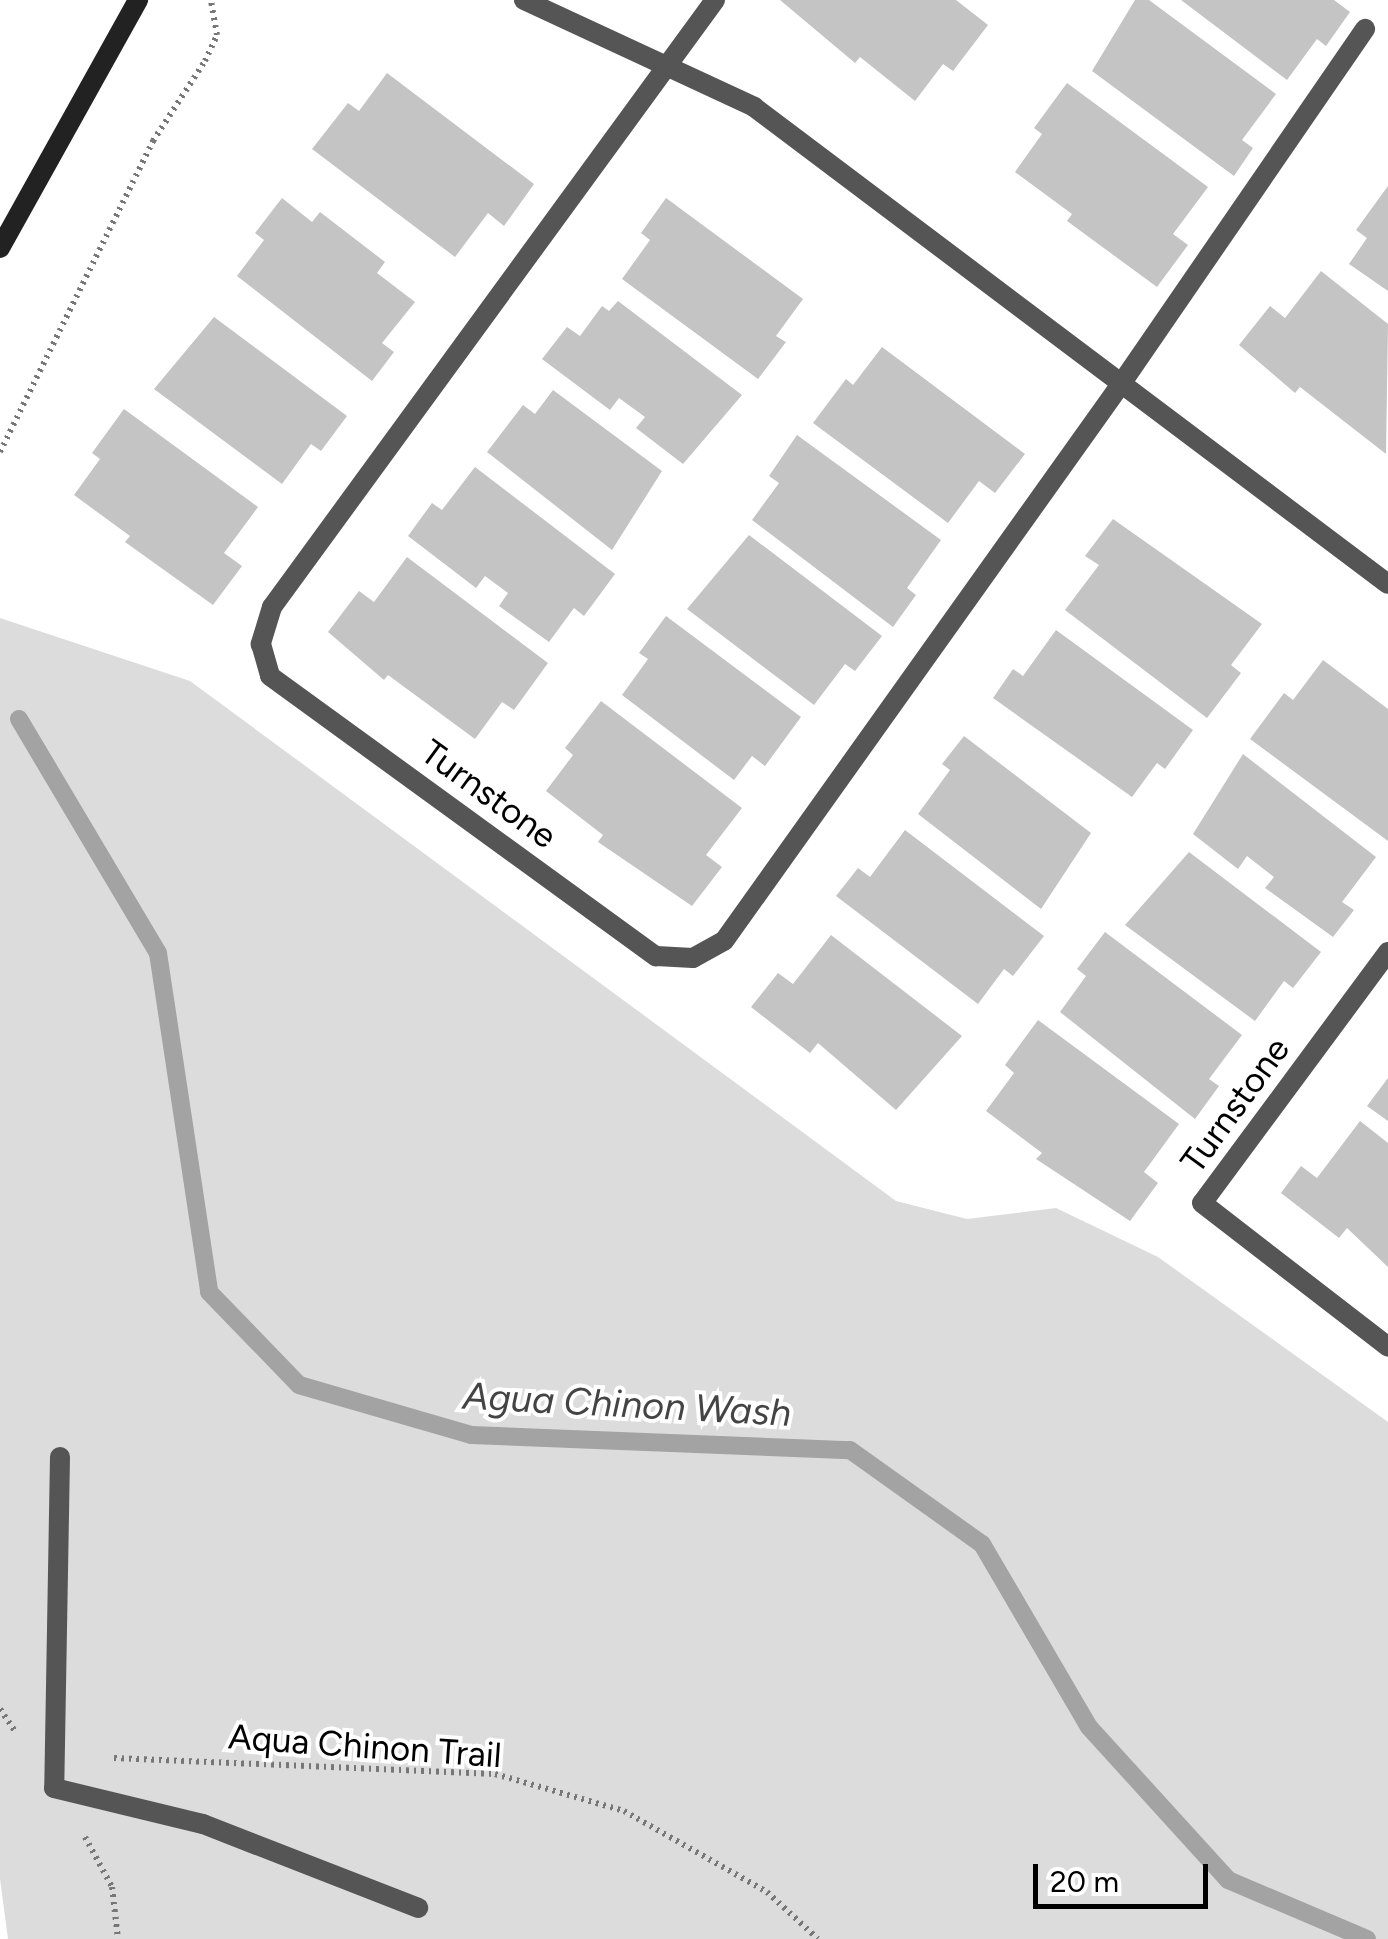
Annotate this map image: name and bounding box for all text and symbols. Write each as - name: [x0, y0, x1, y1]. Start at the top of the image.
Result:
- street label: Turnstone: [413, 731, 565, 857]
- street label: Turnstone: [1172, 1029, 1298, 1181]
- water label: Agua Chinon Wash: [462, 1374, 792, 1436]
- street label: Aqua Chinon Trail: [227, 1716, 503, 1776]
- scale bar: [1038, 1844, 1213, 1906]
- text: 20 m: [1050, 1863, 1119, 1900]

